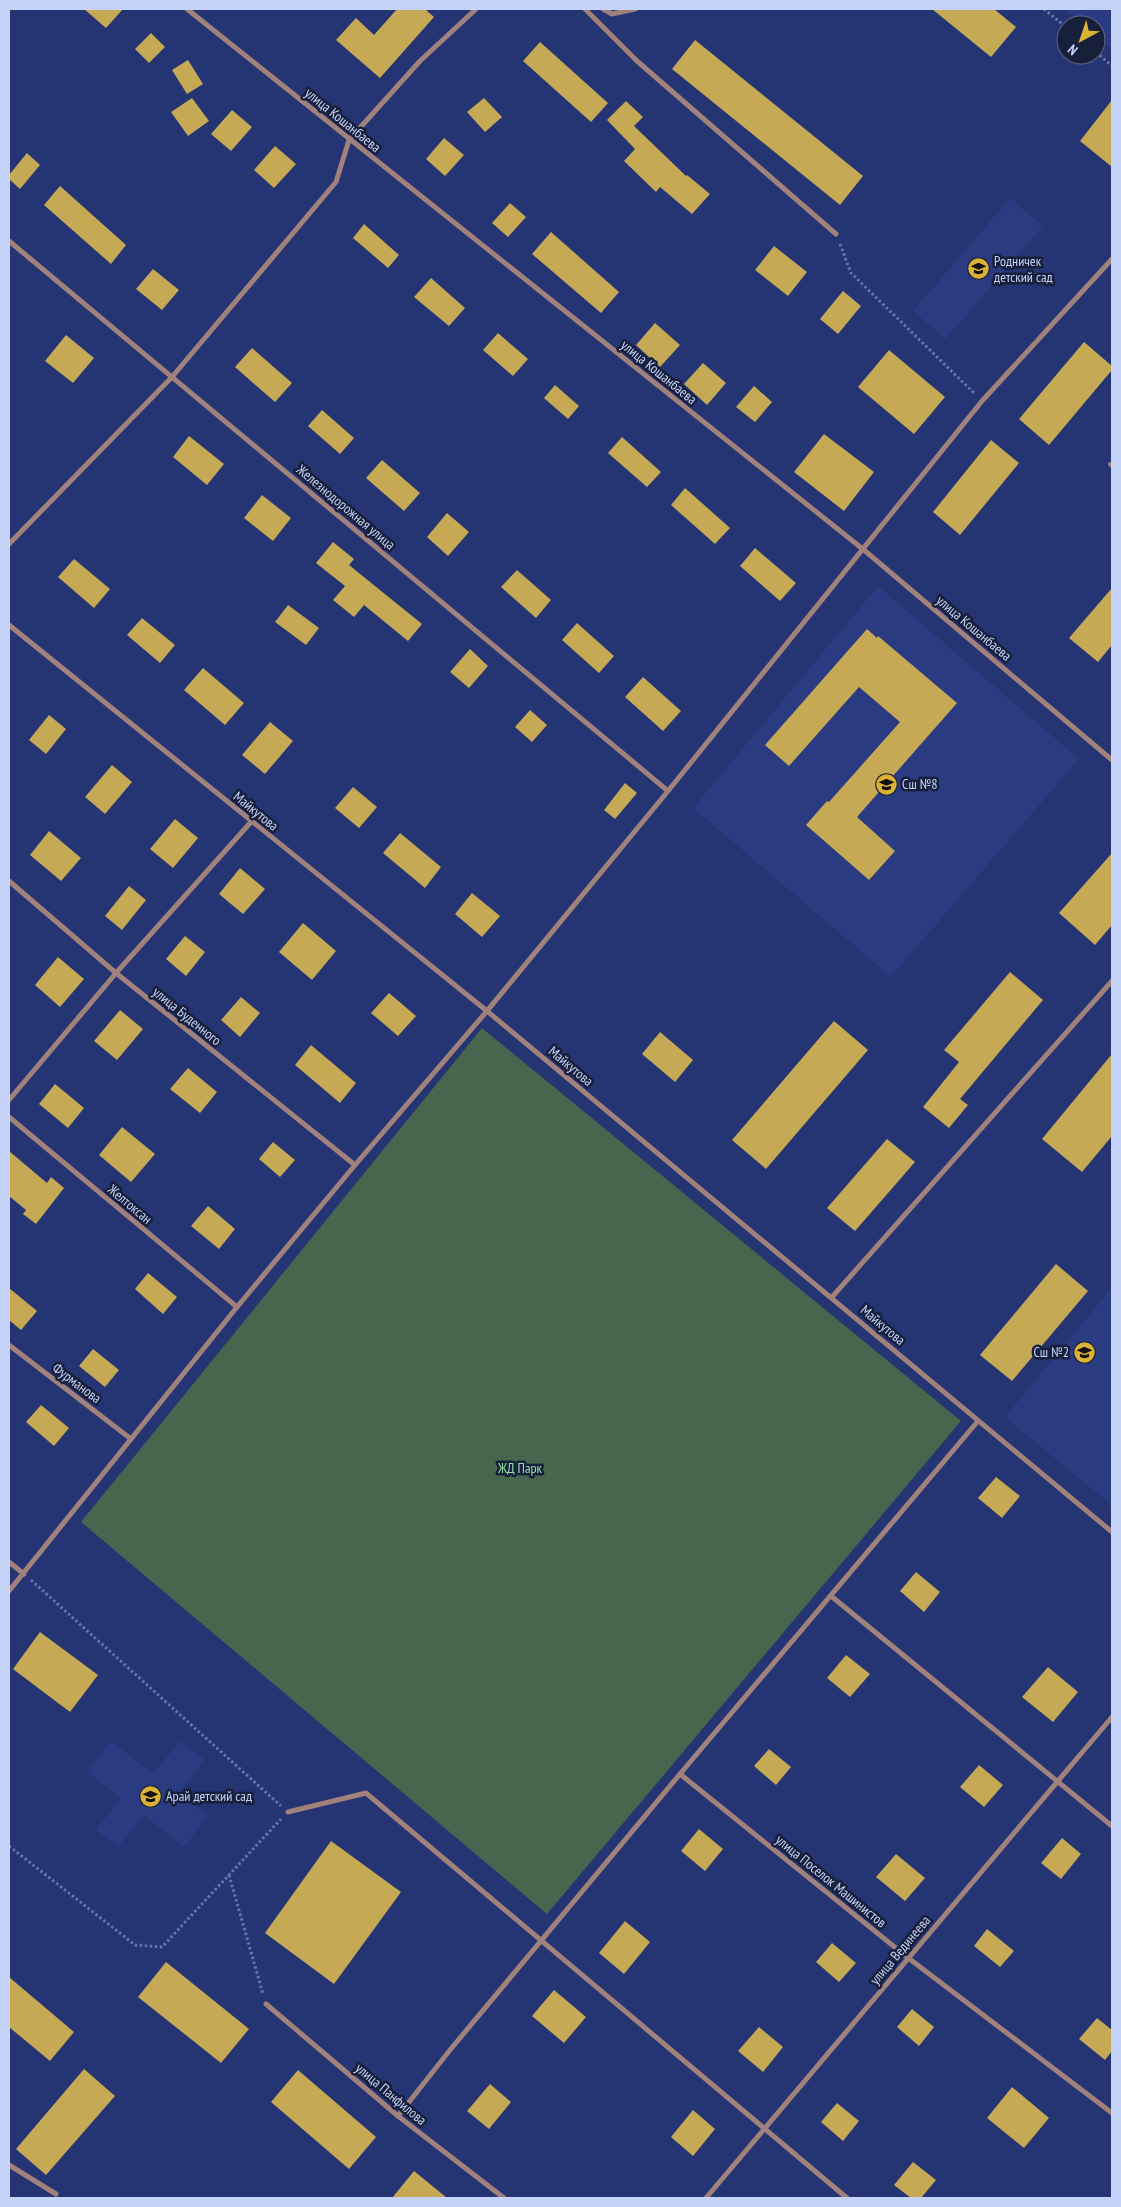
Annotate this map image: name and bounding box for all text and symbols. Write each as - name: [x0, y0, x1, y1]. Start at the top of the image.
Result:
- north arrow: [1056, 15, 1106, 65]
- text: N: [1064, 41, 1081, 59]
- street label: улица Кошанбаева: [301, 84, 385, 156]
- place label: Родничек детский сад: [994, 252, 1053, 286]
- school or university icon: Родничек детский сад: [966, 257, 990, 281]
- street label: улица Кошанбаева: [617, 336, 701, 408]
- street label: Железнодорожная улица: [292, 460, 399, 554]
- street label: улица Кошанбаева: [933, 591, 1015, 665]
- school or university icon: Сш №8: [874, 772, 898, 796]
- place label: Сш №8: [902, 775, 938, 793]
- street label: Майкутова: [230, 787, 282, 835]
- street label: улица Буденного: [149, 983, 225, 1049]
- street label: Майкутова: [545, 1042, 597, 1090]
- street label: Желтоксан: [103, 1180, 156, 1228]
- street label: Майкутова: [857, 1301, 909, 1349]
- school or university icon: Сш №2: [1073, 1340, 1097, 1364]
- place label: Сш №2: [1033, 1343, 1069, 1361]
- street label: Фурманова: [49, 1359, 105, 1407]
- park label: ЖД Парк: [497, 1459, 543, 1477]
- school or university icon: Арай детский сад: [138, 1784, 162, 1808]
- place label: Арай детский сад: [166, 1787, 252, 1805]
- street label: улица Поселок Машинистов: [772, 1831, 890, 1932]
- street label: улица Вединеева: [866, 1912, 934, 1988]
- street label: улица Панфилова: [352, 2059, 430, 2129]

